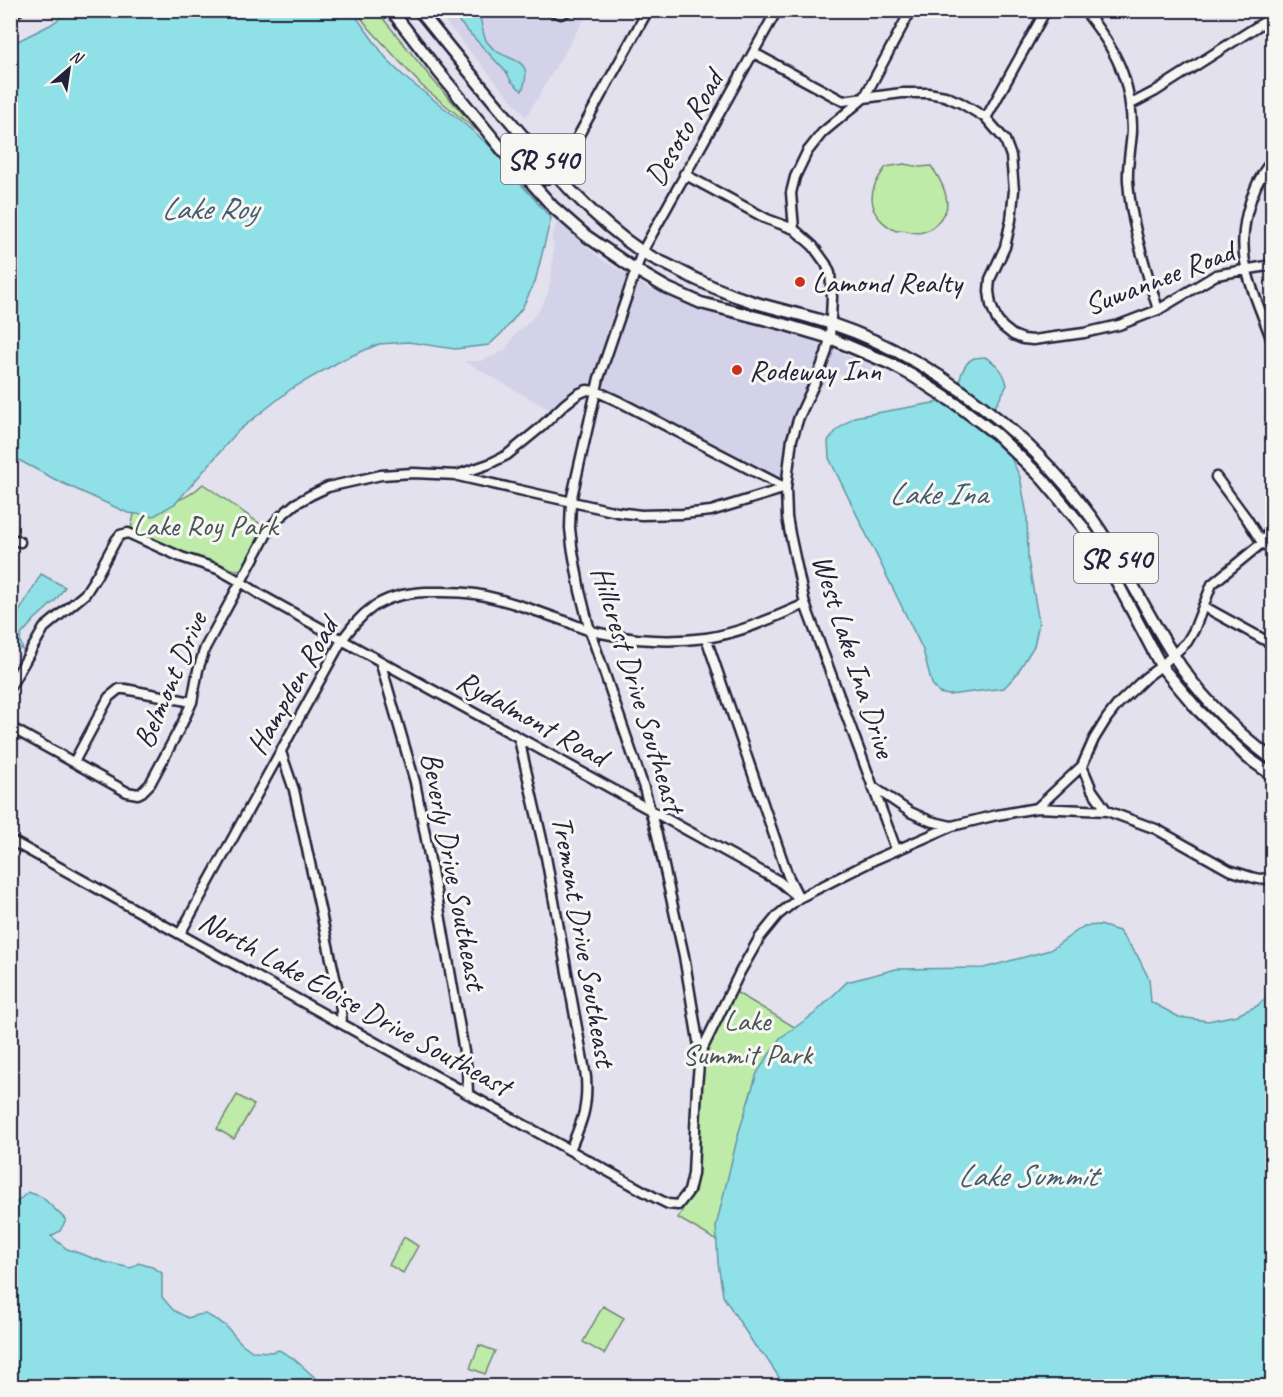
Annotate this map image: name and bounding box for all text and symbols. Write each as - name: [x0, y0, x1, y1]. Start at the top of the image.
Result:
- north arrow: [39, 39, 99, 99]
- text: N: [67, 46, 88, 69]
- street label: Desoto Road: [636, 60, 734, 192]
- road number: SR 540: [501, 134, 585, 184]
- water label: Lake Roy: [161, 188, 262, 229]
- street label: Suwannee Road: [1079, 231, 1243, 324]
- place label: Lamond Realty: [812, 263, 964, 301]
- marker: Lamond Realty: [793, 275, 807, 289]
- place label: Rodeway Inn: [749, 351, 881, 389]
- marker: Rodeway Inn: [730, 363, 744, 377]
- water label: Lake Ina: [889, 473, 991, 514]
- park label: Lake Roy Park: [133, 506, 280, 544]
- road number: SR 540: [1074, 533, 1158, 583]
- street label: West Lake Ina Drive: [803, 550, 905, 764]
- street label: Hillcrest Drive Southeast: [583, 561, 695, 820]
- street label: Belmont Drive: [124, 604, 216, 754]
- street label: Hampden Road: [238, 607, 348, 761]
- street label: Rydalmont Road: [450, 661, 617, 777]
- street label: Beverly Drive Southeast: [412, 749, 496, 996]
- street label: Tremont Drive Southeast: [543, 813, 625, 1072]
- street label: North Lake Eloise Drive Southeast: [192, 901, 521, 1107]
- park label: Lake Summit Park: [682, 1001, 814, 1073]
- water label: Lake Summit: [958, 1155, 1103, 1196]

